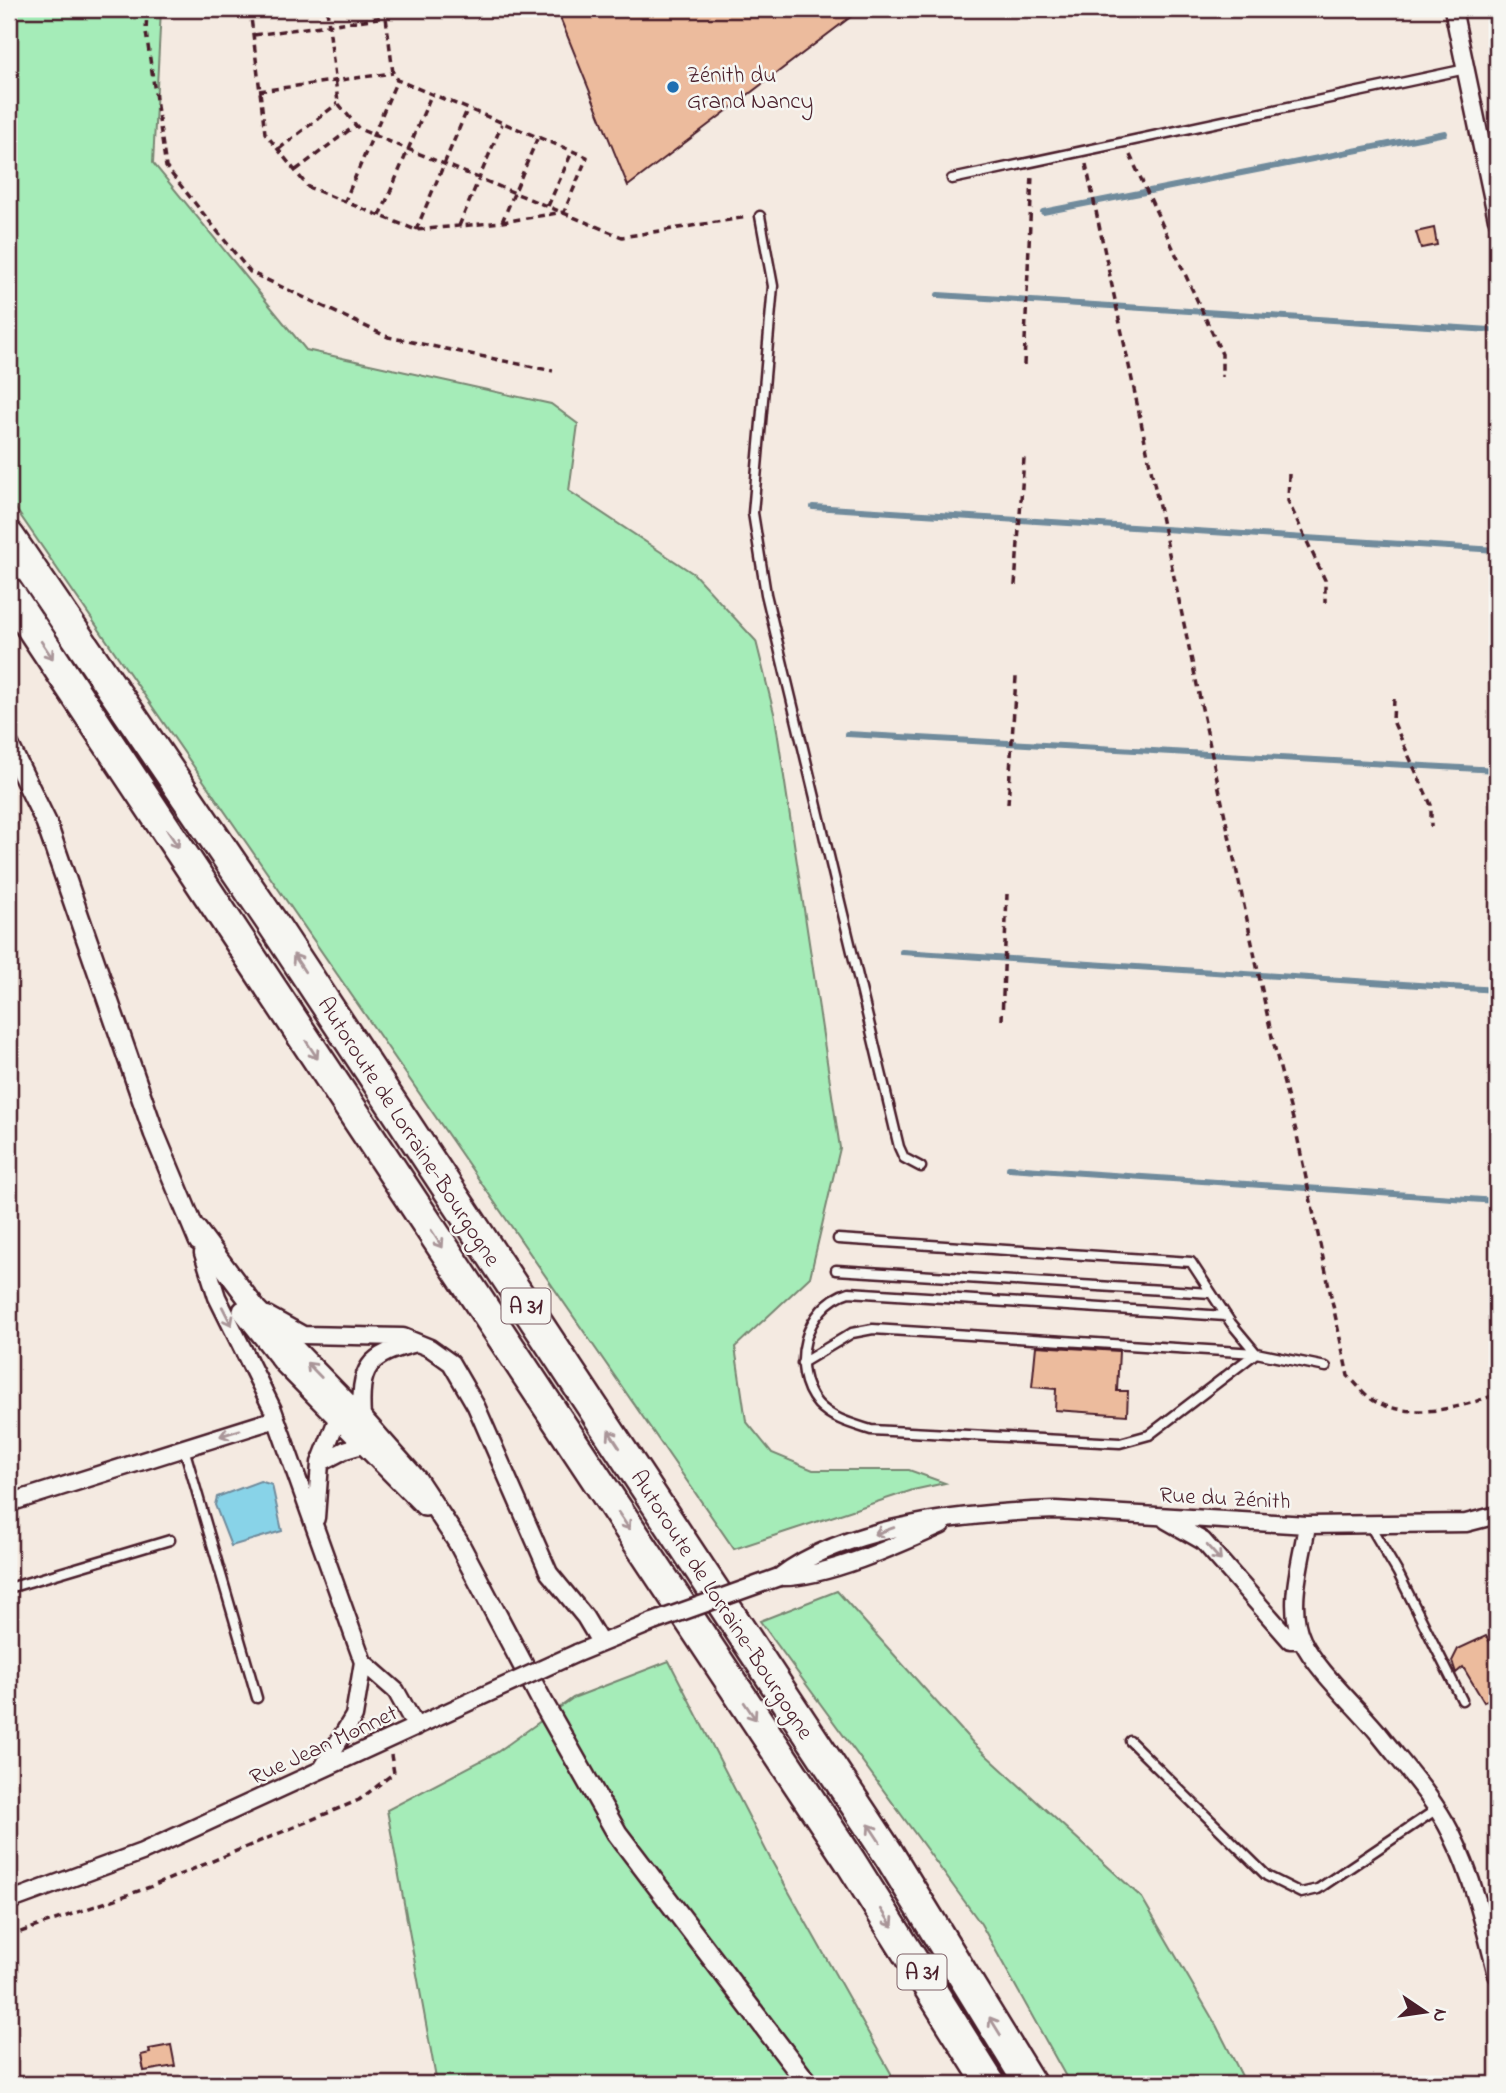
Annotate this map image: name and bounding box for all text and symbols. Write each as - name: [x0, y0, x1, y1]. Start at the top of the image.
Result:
- place label: Zénith du Grand Nancy: [687, 60, 813, 121]
- marker: Zénith du Grand Nancy: [665, 79, 681, 95]
- one-way arrow: [39, 640, 54, 659]
- one-way arrow: [165, 829, 180, 848]
- one-way arrow: [292, 954, 306, 973]
- street label: Autoroute de Lorraine-Bourgogne: [307, 991, 508, 1275]
- one-way arrow: [305, 1039, 319, 1059]
- one-way arrow: [430, 1229, 444, 1248]
- road number: A 31: [502, 1288, 550, 1324]
- one-way arrow: [221, 1305, 235, 1326]
- one-way arrow: [306, 1361, 322, 1379]
- one-way arrow: [219, 1428, 241, 1441]
- one-way arrow: [606, 1430, 621, 1449]
- street label: Autoroute de Lorraine-Bourgogne: [620, 1464, 821, 1748]
- street label: Rue du Zénith: [1159, 1480, 1291, 1519]
- one-way arrow: [618, 1511, 632, 1531]
- one-way arrow: [873, 1526, 895, 1538]
- one-way arrow: [1206, 1544, 1222, 1562]
- street label: Rue Jean Monnet: [245, 1697, 404, 1795]
- one-way arrow: [743, 1701, 758, 1720]
- one-way arrow: [867, 1824, 881, 1843]
- one-way arrow: [880, 1908, 895, 1927]
- road number: A 31: [898, 1954, 946, 1990]
- north arrow: [1390, 1978, 1460, 2048]
- text: N: [1424, 2006, 1454, 2025]
- one-way arrow: [987, 2016, 1001, 2036]

